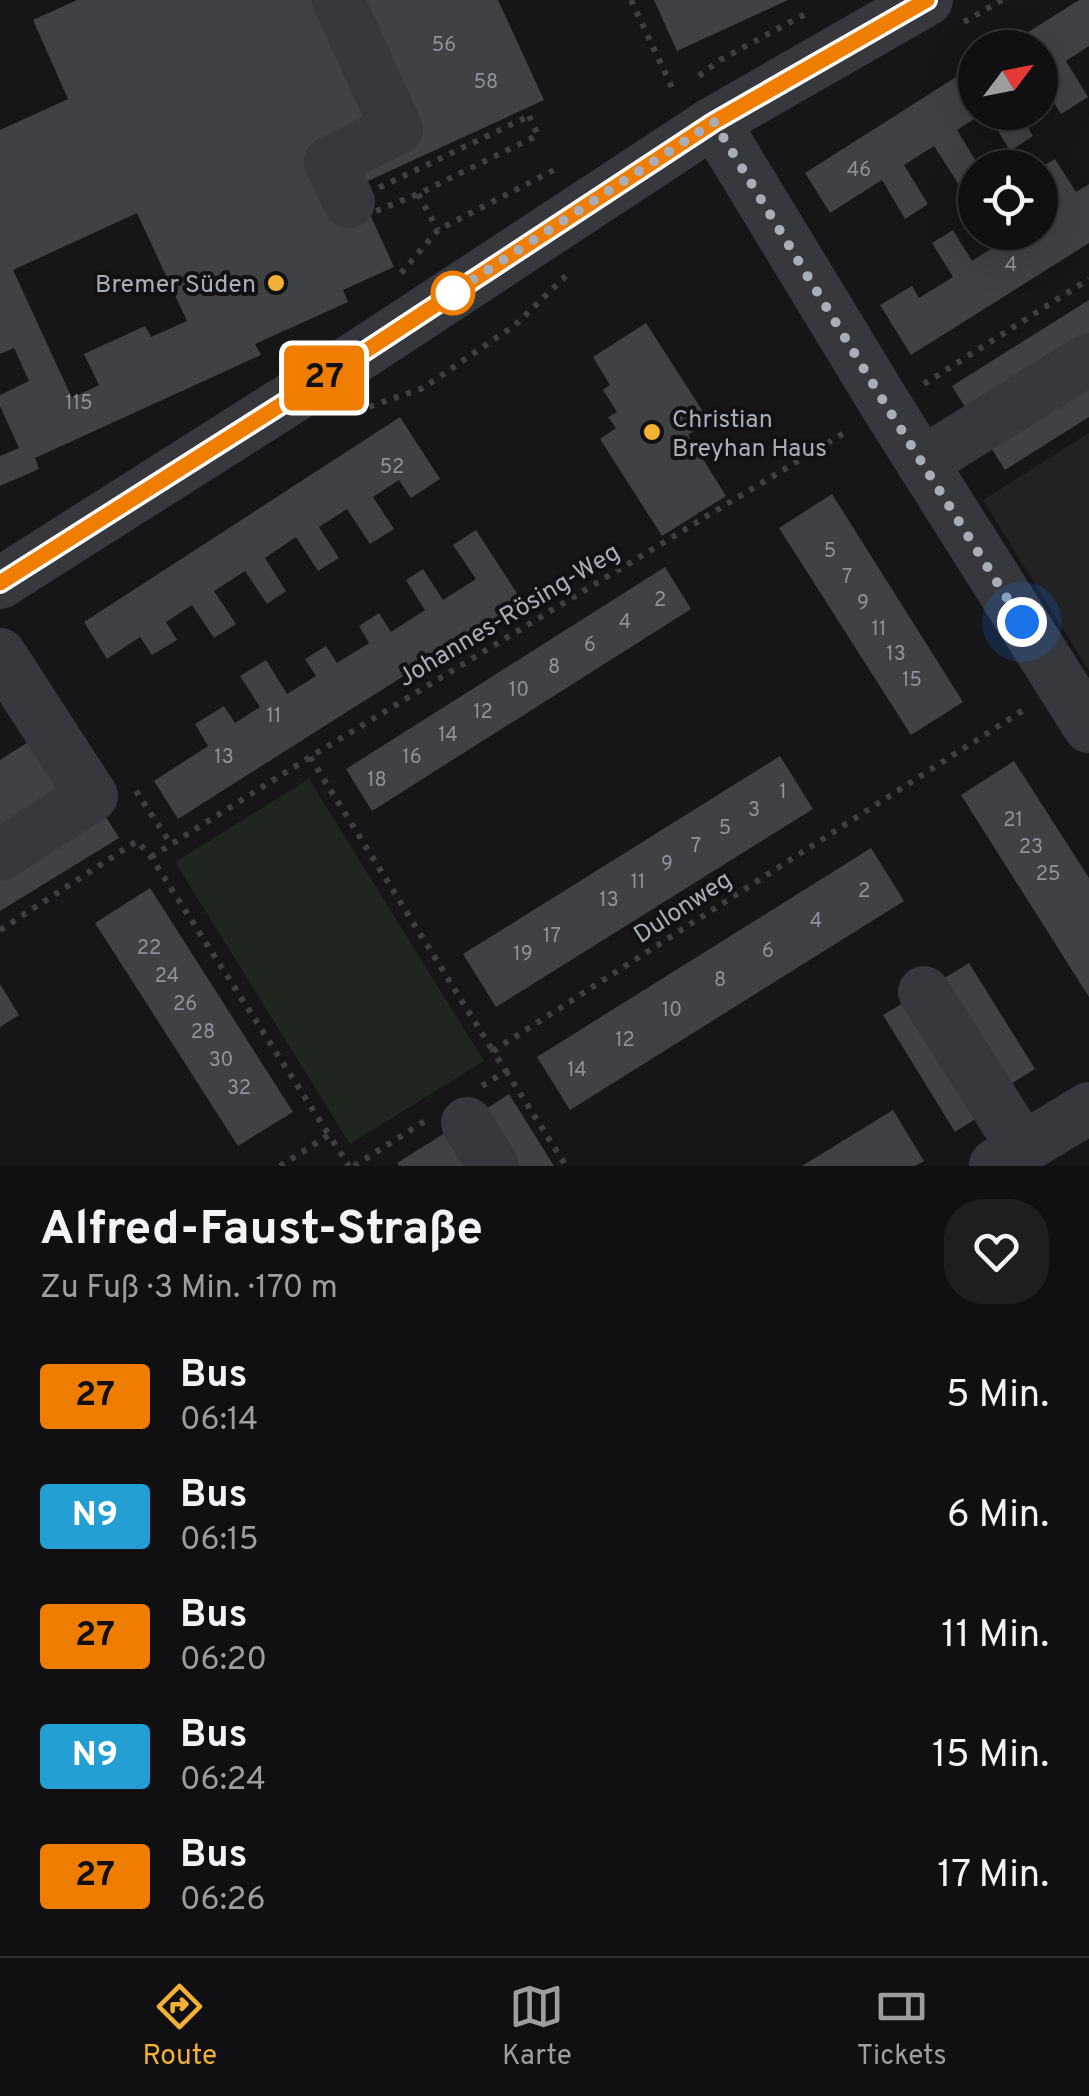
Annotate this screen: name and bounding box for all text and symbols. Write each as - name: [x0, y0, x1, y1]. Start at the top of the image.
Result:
- north arrow: [958, 30, 1058, 130]
- map controls: [958, 30, 1058, 250]
- house number: 56: [432, 33, 456, 59]
- house number: 58: [474, 70, 498, 96]
- button: locate: [958, 150, 1058, 250]
- house number: 46: [847, 158, 871, 184]
- house number: 4: [1005, 253, 1017, 279]
- place label: Bremer Süden: [95, 270, 256, 302]
- marker: Bremer Süden: [265, 272, 287, 294]
- unlabelled marker: [432, 272, 474, 314]
- line badge: 27: [279, 346, 369, 410]
- text: 27: [304, 356, 344, 400]
- house number: 115: [65, 391, 93, 417]
- place label: Christian Breyhan Haus: [672, 405, 827, 466]
- marker: Christian Breyhan Haus: [641, 421, 663, 443]
- house number: 52: [380, 455, 404, 481]
- street label: Johannes-Rösing-Weg: [393, 538, 627, 696]
- house number: 5: [824, 539, 836, 565]
- house number: 7: [842, 565, 852, 591]
- house number: 2: [654, 588, 666, 614]
- house number: 9: [857, 591, 869, 617]
- your location: [997, 597, 1047, 647]
- house number: 4: [619, 610, 631, 636]
- house number: 11: [872, 617, 886, 643]
- house number: 6: [584, 633, 596, 659]
- house number: 13: [886, 642, 906, 668]
- house number: 8: [548, 655, 560, 681]
- house number: 15: [902, 668, 922, 694]
- house number: 10: [509, 678, 529, 704]
- house number: 12: [473, 700, 493, 726]
- house number: 11: [267, 704, 281, 730]
- house number: 14: [438, 723, 458, 749]
- house number: 13: [214, 745, 234, 771]
- house number: 16: [402, 745, 422, 771]
- house number: 18: [367, 768, 387, 794]
- house number: 1: [779, 780, 787, 806]
- house number: 3: [748, 798, 760, 824]
- house number: 21: [1003, 808, 1023, 834]
- house number: 5: [719, 816, 731, 842]
- house number: 7: [691, 834, 701, 860]
- house number: 23: [1019, 835, 1043, 861]
- house number: 9: [661, 852, 673, 878]
- house number: 25: [1036, 862, 1060, 888]
- street label: Dulonweg: [628, 865, 739, 952]
- house number: 11: [631, 870, 645, 896]
- house number: 2: [858, 879, 870, 905]
- house number: 13: [599, 888, 619, 914]
- house number: 4: [810, 909, 822, 935]
- house number: 17: [543, 924, 561, 950]
- house number: 22: [137, 936, 161, 962]
- house number: 6: [762, 939, 774, 965]
- house number: 19: [513, 942, 533, 968]
- house number: 24: [155, 964, 179, 990]
- house number: 8: [714, 968, 726, 994]
- house number: 26: [173, 992, 197, 1018]
- house number: 10: [662, 998, 682, 1024]
- house number: 28: [191, 1020, 215, 1046]
- house number: 12: [615, 1028, 635, 1054]
- house number: 30: [209, 1048, 233, 1074]
- house number: 14: [567, 1058, 587, 1084]
- house number: 32: [227, 1076, 251, 1102]
- button: heart: [944, 1199, 1049, 1304]
- text: Alfred-Faust-Straße: [40, 1201, 483, 1261]
- text: Zu Fuß · 3 Min. · 170 m: [40, 1269, 338, 1309]
- text: Bus: [180, 1352, 247, 1401]
- text: 5 Min.: [946, 1372, 1049, 1421]
- text: 27: [75, 1374, 115, 1418]
- text: 06:14: [180, 1401, 258, 1441]
- text: Bus: [180, 1472, 247, 1521]
- text: 6 Min.: [947, 1492, 1049, 1541]
- text: N9: [72, 1494, 118, 1538]
- text: 06:15: [180, 1521, 259, 1561]
- text: Bus: [180, 1592, 247, 1641]
- text: 11 Min.: [941, 1612, 1049, 1661]
- text: 27: [75, 1614, 115, 1658]
- text: 06:20: [180, 1641, 267, 1681]
- text: Bus: [180, 1712, 247, 1761]
- text: 15 Min.: [932, 1732, 1049, 1781]
- text: N9: [72, 1734, 118, 1778]
- text: 06:24: [180, 1761, 266, 1801]
- text: Bus: [180, 1832, 247, 1881]
- text: 17 Min.: [937, 1852, 1049, 1901]
- text: 27: [75, 1854, 115, 1898]
- text: 06:26: [180, 1881, 266, 1921]
- tab: Route: [142, 1979, 217, 2075]
- tab: Karte: [502, 1979, 572, 2075]
- tab: Tickets: [857, 1979, 947, 2075]

